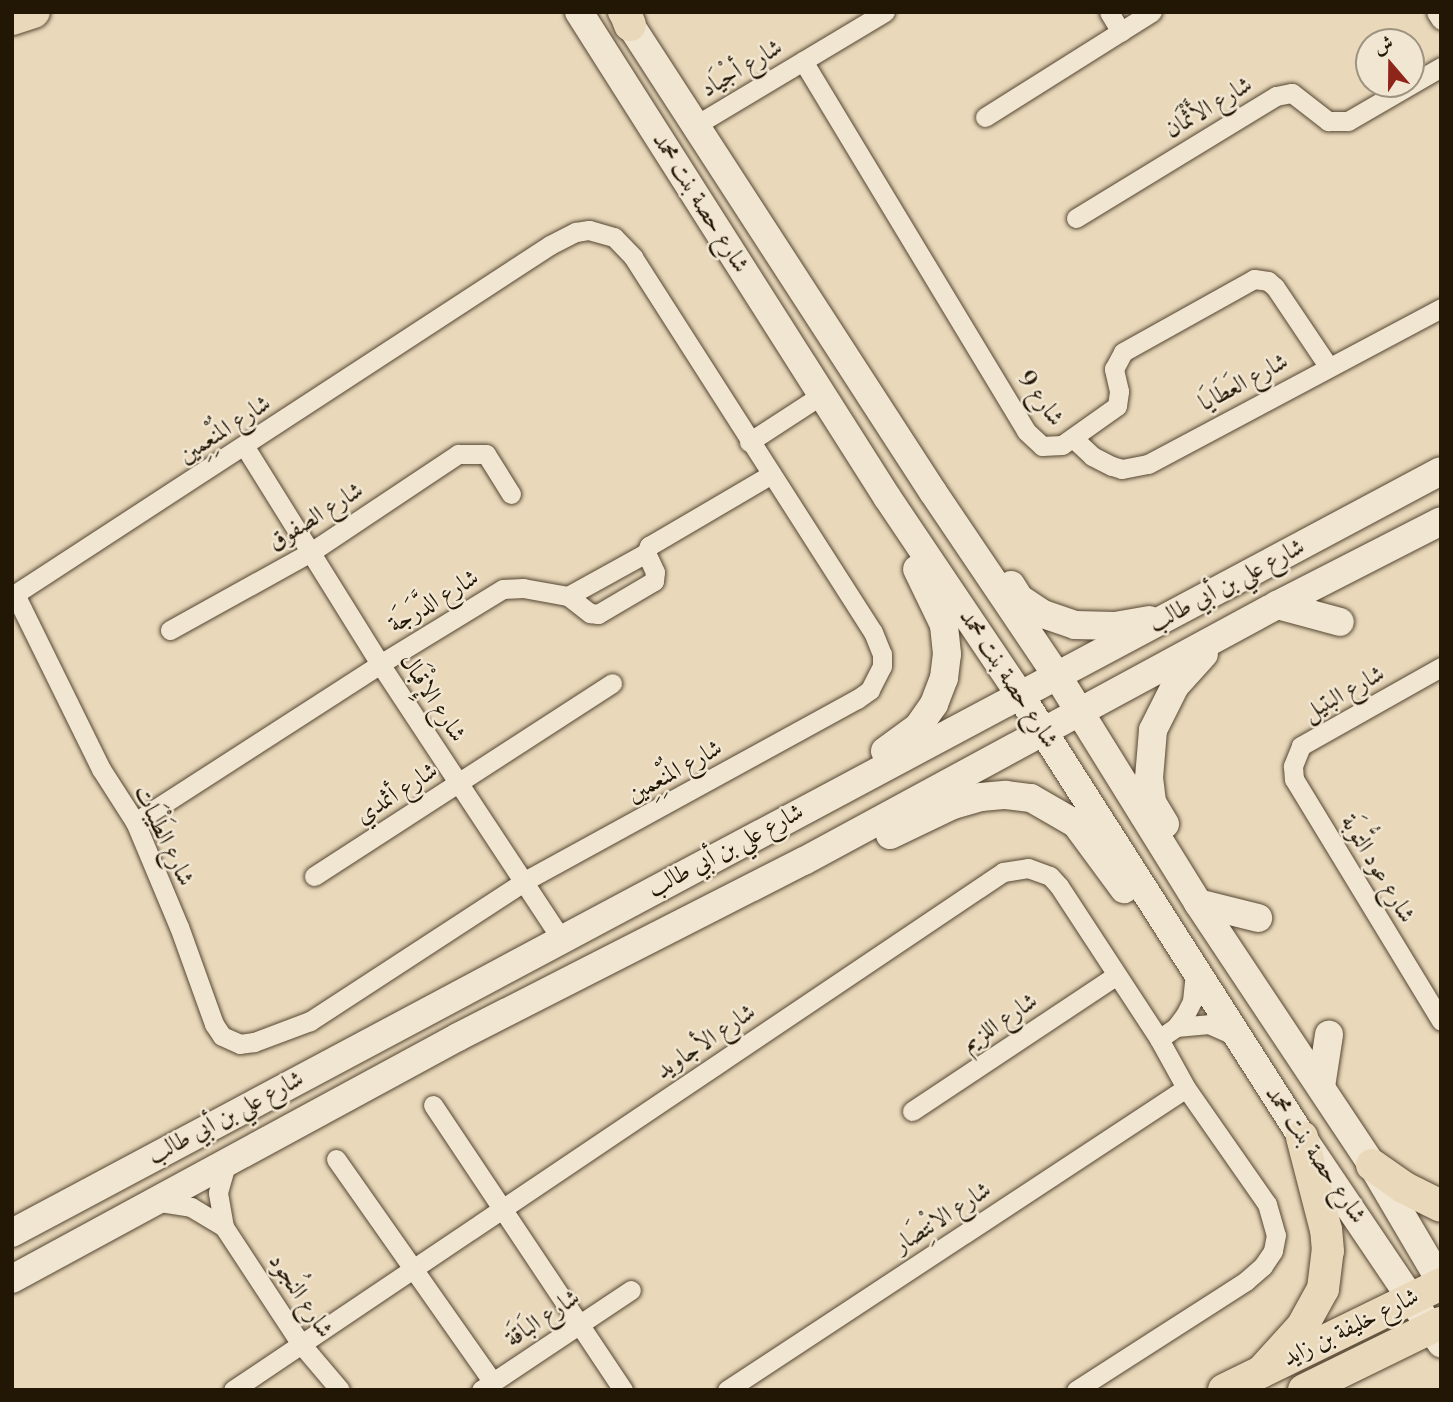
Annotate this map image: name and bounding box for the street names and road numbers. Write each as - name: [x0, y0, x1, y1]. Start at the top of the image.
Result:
- street label: شارع أجْيَاد: [696, 33, 788, 105]
- street label: شارع الأَثْمَان: [1160, 71, 1258, 145]
- street label: شارع حصة بنت محمد: [645, 127, 755, 279]
- street label: شارع العَطَايَا: [1194, 348, 1294, 418]
- street label: شارع 9: [1010, 366, 1070, 432]
- street label: شارع المُنْعِمِين: [173, 390, 277, 470]
- street label: شارع الصفوق: [263, 476, 369, 558]
- street label: شارع علي بن أبي طالب: [1144, 533, 1310, 639]
- street label: شارع الدَّرَجَة: [384, 564, 484, 640]
- street label: شارع حصة بنت محمد: [952, 604, 1064, 754]
- street label: شارع الإِقْبَال: [393, 648, 471, 748]
- street label: شارع البتيل: [1298, 660, 1390, 728]
- street label: شارع المُنْعِمِين: [622, 734, 728, 810]
- street label: شارع أثمدي: [350, 757, 444, 831]
- street label: شارع الطَيْبَات: [126, 781, 200, 891]
- street label: شارع علي بن أبي طالب: [643, 798, 809, 904]
- street label: شارع عود التُّوبَة: [1333, 810, 1421, 928]
- street label: شارع اللزيم: [957, 987, 1043, 1059]
- street label: شارع الأجاويد: [650, 998, 762, 1086]
- street label: شارع علي بن أبي طالب: [143, 1065, 309, 1171]
- street label: شارع حصة بنت محمد: [1258, 1081, 1372, 1229]
- street label: شارع الانْتِصَار: [889, 1176, 997, 1260]
- street label: شارع النُجود: [261, 1248, 339, 1344]
- street label: شارع خليفة بن زايد: [1278, 1283, 1424, 1373]
- street label: شارع البَاقَة: [500, 1284, 586, 1354]

